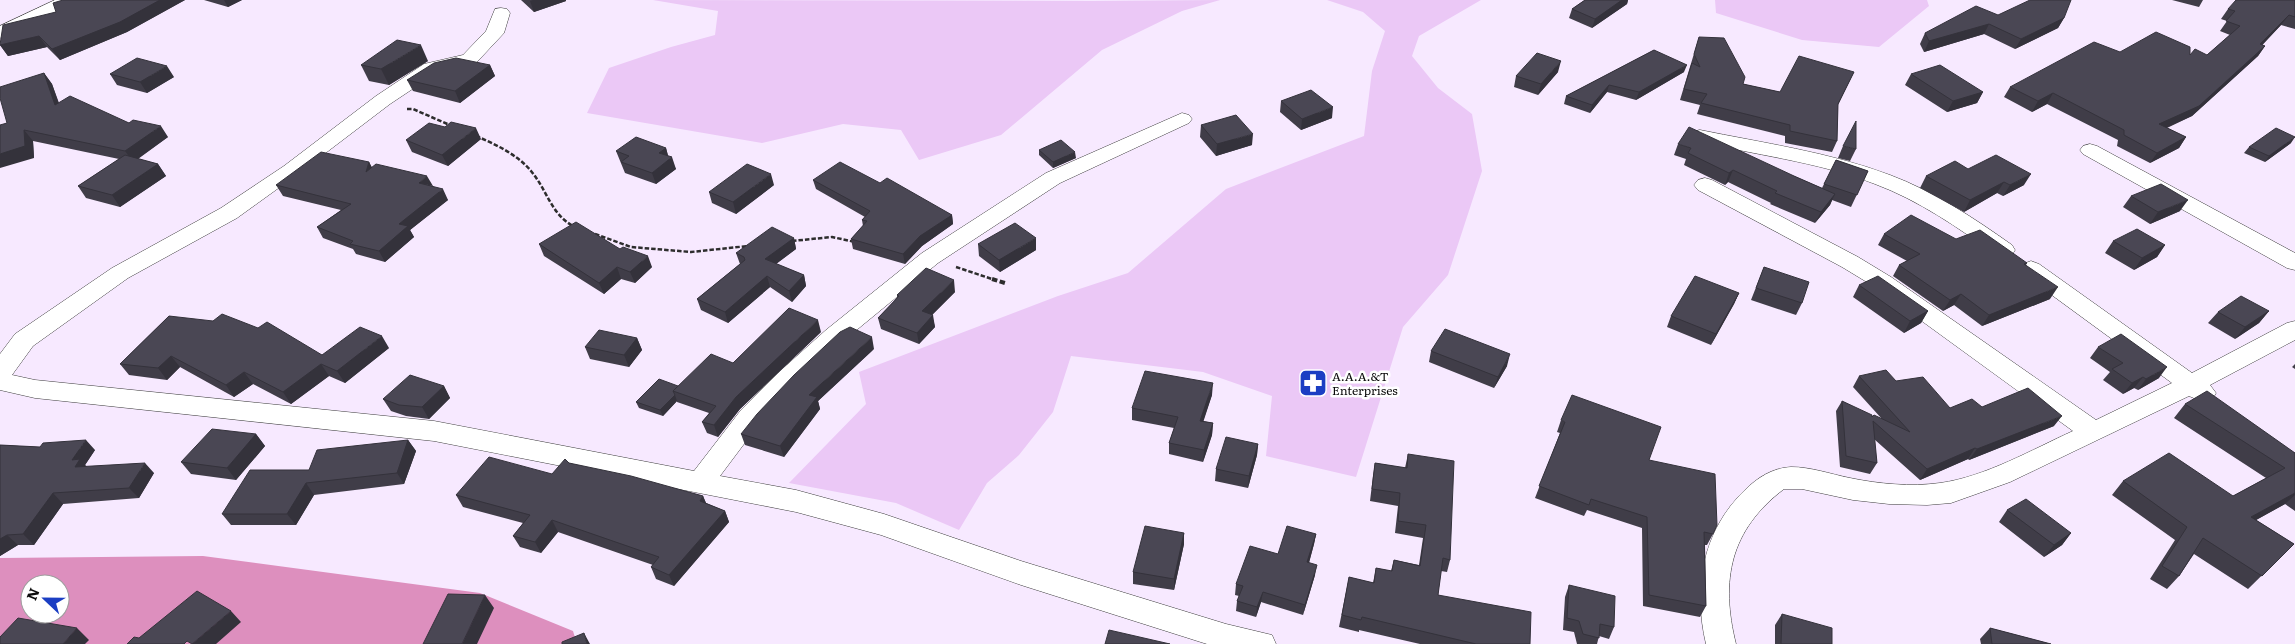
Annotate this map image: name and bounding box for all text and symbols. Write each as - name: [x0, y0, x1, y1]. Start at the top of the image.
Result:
- place label: A.A.A.&T Enterprises: [1332, 367, 1398, 399]
- pharmacy icon: A.A.A.&T Enterprises: [1298, 368, 1328, 398]
- north arrow: [20, 574, 70, 624]
- text: N: [21, 584, 44, 603]

